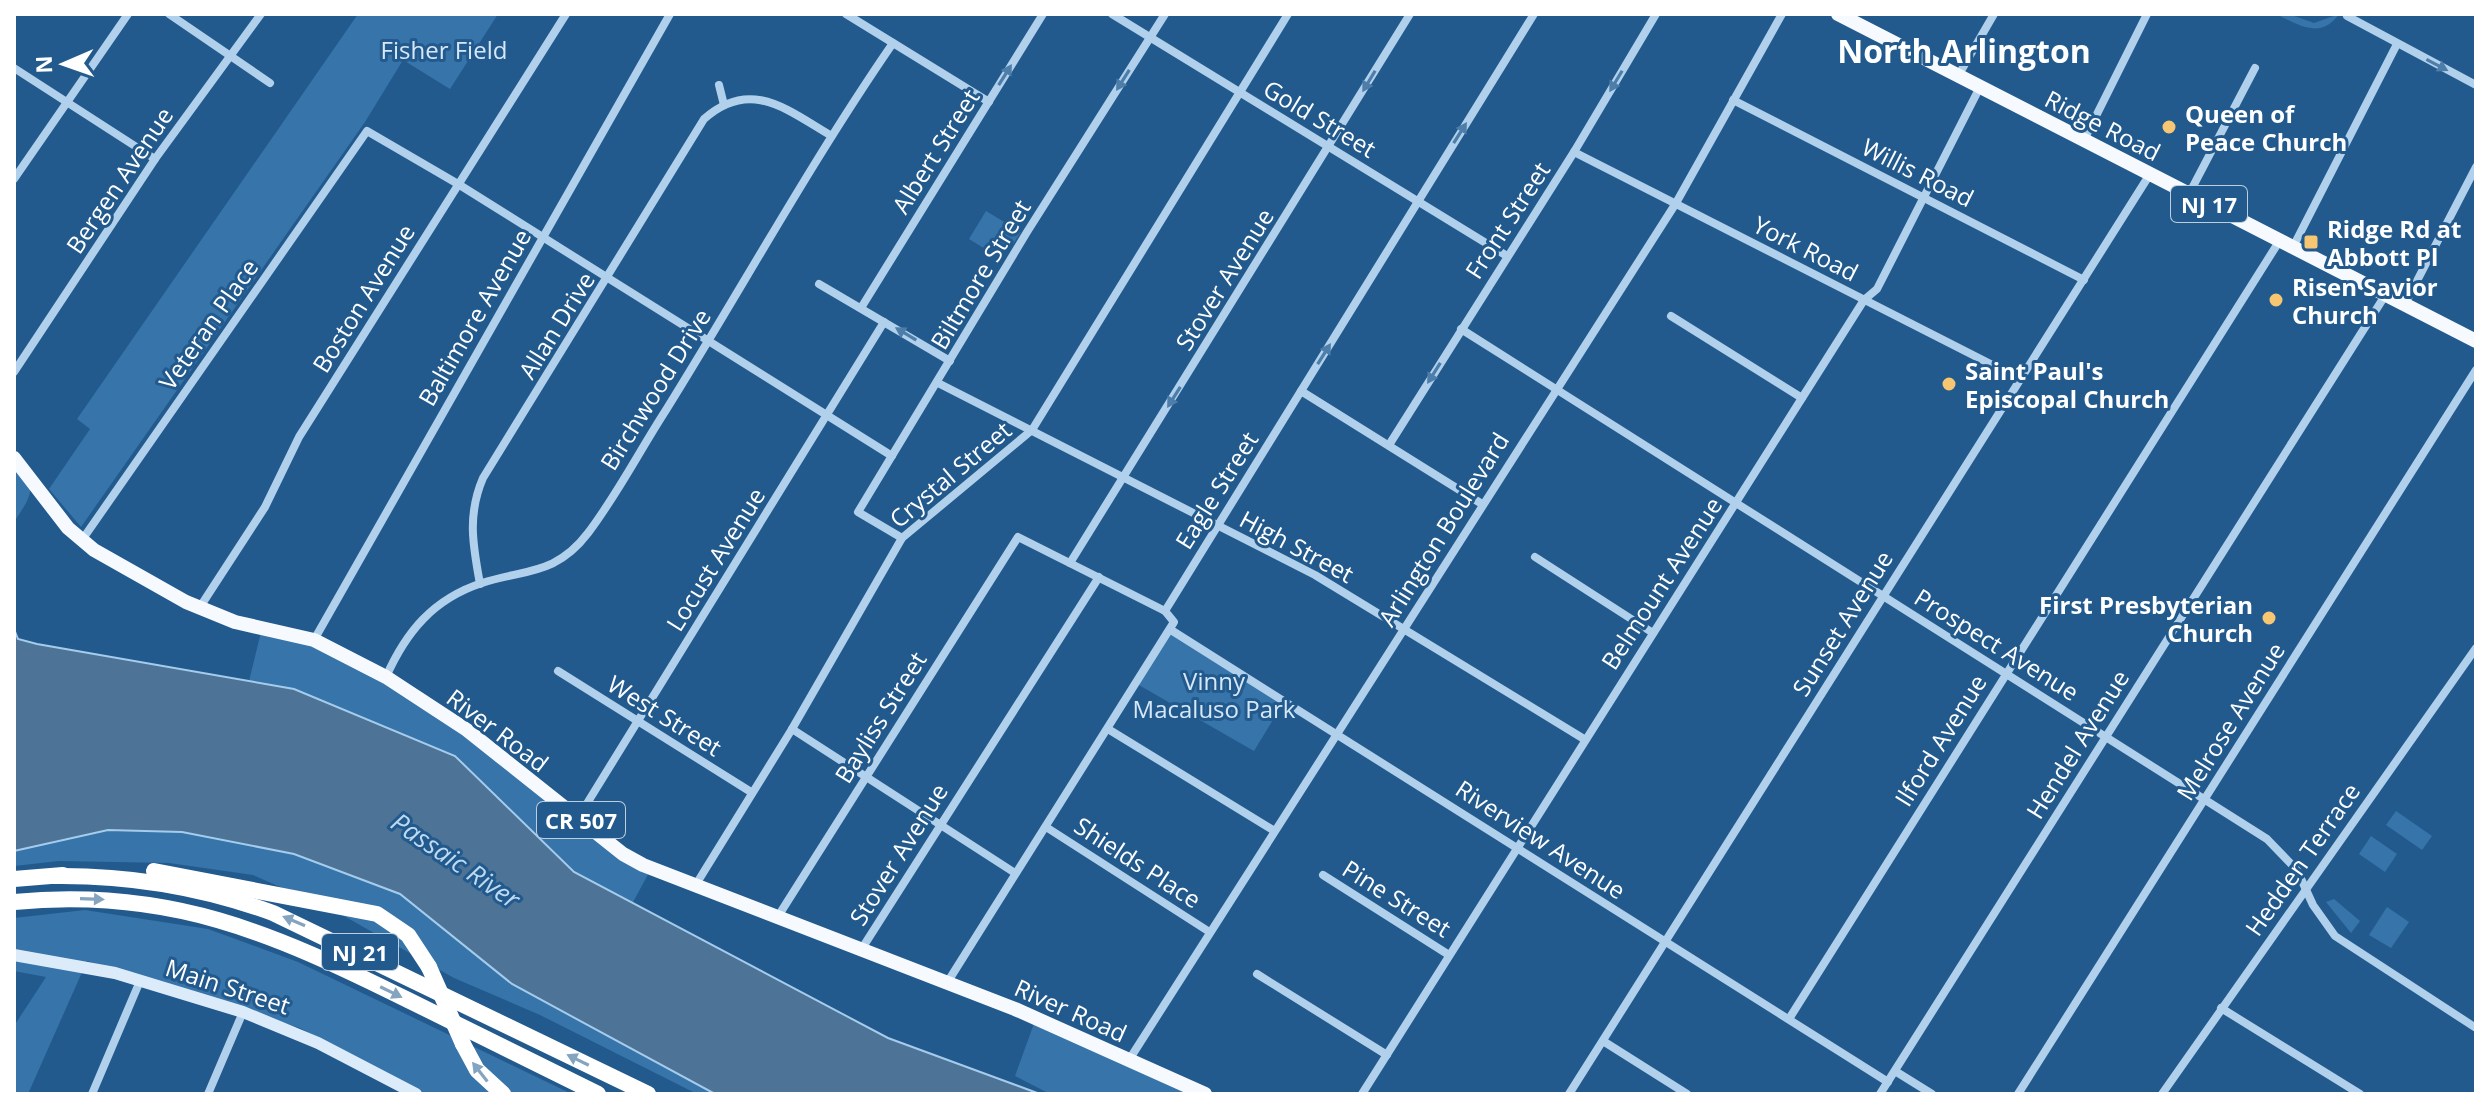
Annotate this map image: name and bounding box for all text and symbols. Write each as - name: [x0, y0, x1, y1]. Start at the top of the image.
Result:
- north arrow: [24, 24, 104, 104]
- district label: North Arlington: [1837, 29, 2091, 72]
- park label: Fisher Field: [381, 33, 507, 66]
- text: N: [28, 55, 58, 74]
- one-way arrow: [2425, 58, 2448, 71]
- one-way arrow: [998, 64, 1012, 86]
- one-way arrow: [1117, 69, 1131, 91]
- one-way arrow: [1362, 70, 1377, 91]
- one-way arrow: [1609, 70, 1623, 92]
- street label: Gold Street: [1258, 71, 1382, 165]
- street label: Albert Street: [884, 82, 986, 220]
- street label: Ridge Road: [2040, 82, 2166, 168]
- place label: Queen of Peace Church: [2185, 97, 2347, 158]
- street label: Bergen Avenue: [58, 100, 180, 260]
- marker: Queen of Peace Church: [2160, 118, 2178, 136]
- one-way arrow: [1453, 122, 1467, 144]
- street label: Willis Road: [1856, 130, 1980, 214]
- street label: Front Street: [1457, 155, 1557, 285]
- road number: NJ 17: [2171, 186, 2247, 222]
- street label: Biltmore Street: [922, 193, 1038, 355]
- street label: Stover Avenue: [1167, 202, 1281, 356]
- street label: York Road: [1748, 207, 1864, 289]
- place label: Ridge Rd at Abbott Pl: [2327, 212, 2462, 273]
- street label: Boston Avenue: [304, 218, 422, 378]
- street label: Baltimore Avenue: [410, 222, 538, 412]
- marker: Ridge Rd at Abbott Pl: [2302, 233, 2320, 251]
- street label: Veteran Place: [151, 252, 265, 396]
- street label: Allan Drive: [510, 265, 602, 385]
- place label: Risen Savior Church: [2292, 270, 2438, 331]
- marker: Risen Savior Church: [2267, 291, 2285, 309]
- street label: Birchwood Drive: [592, 302, 718, 476]
- one-way arrow: [895, 328, 917, 342]
- one-way arrow: [1316, 343, 1330, 365]
- place label: Saint Paul's Episcopal Church: [1965, 354, 2169, 415]
- one-way arrow: [1427, 362, 1441, 384]
- marker: Saint Paul's Episcopal Church: [1940, 375, 1958, 393]
- one-way arrow: [1168, 386, 1182, 408]
- street label: Crystal Street: [882, 413, 1018, 535]
- street label: Eagle Street: [1167, 425, 1265, 555]
- street label: Arlington Boulevard: [1370, 426, 1516, 632]
- street label: Locust Avenue: [658, 481, 772, 637]
- street label: Belmount Avenue: [1593, 490, 1729, 676]
- street label: High Street: [1234, 502, 1360, 590]
- street label: Sunset Avenue: [1784, 544, 1900, 702]
- street label: Prospect Avenue: [1908, 580, 2086, 708]
- place label: First Presbyterian Church: [2039, 588, 2253, 649]
- marker: First Presbyterian Church: [2260, 609, 2278, 627]
- street label: Melrose Avenue: [2168, 636, 2292, 806]
- street label: Bayliss Street: [826, 645, 934, 789]
- street label: Hendel Avenue: [2018, 663, 2136, 825]
- park label: Vinny Macaluso Park: [1133, 664, 1296, 725]
- street label: West Street: [602, 667, 728, 763]
- street label: Ilford Avenue: [1886, 668, 1994, 812]
- street label: River Road: [440, 681, 556, 779]
- street label: Riverview Avenue: [1450, 772, 1632, 906]
- street label: Hedden Terrace: [2237, 776, 2367, 942]
- street label: Stover Avenue: [841, 777, 955, 931]
- road number: CR 507: [537, 802, 625, 838]
- water label: Passaic River: [384, 804, 529, 917]
- street label: Shields Place: [1068, 809, 1208, 915]
- street label: Pine Street: [1337, 852, 1457, 944]
- one-way arrow: [80, 893, 105, 906]
- one-way arrow: [282, 915, 306, 928]
- road number: NJ 21: [322, 934, 398, 970]
- street label: Main Street: [162, 950, 294, 1022]
- street label: River Road: [1010, 971, 1132, 1049]
- one-way arrow: [379, 985, 402, 998]
- one-way arrow: [567, 1053, 590, 1066]
- one-way arrow: [472, 1062, 488, 1082]

